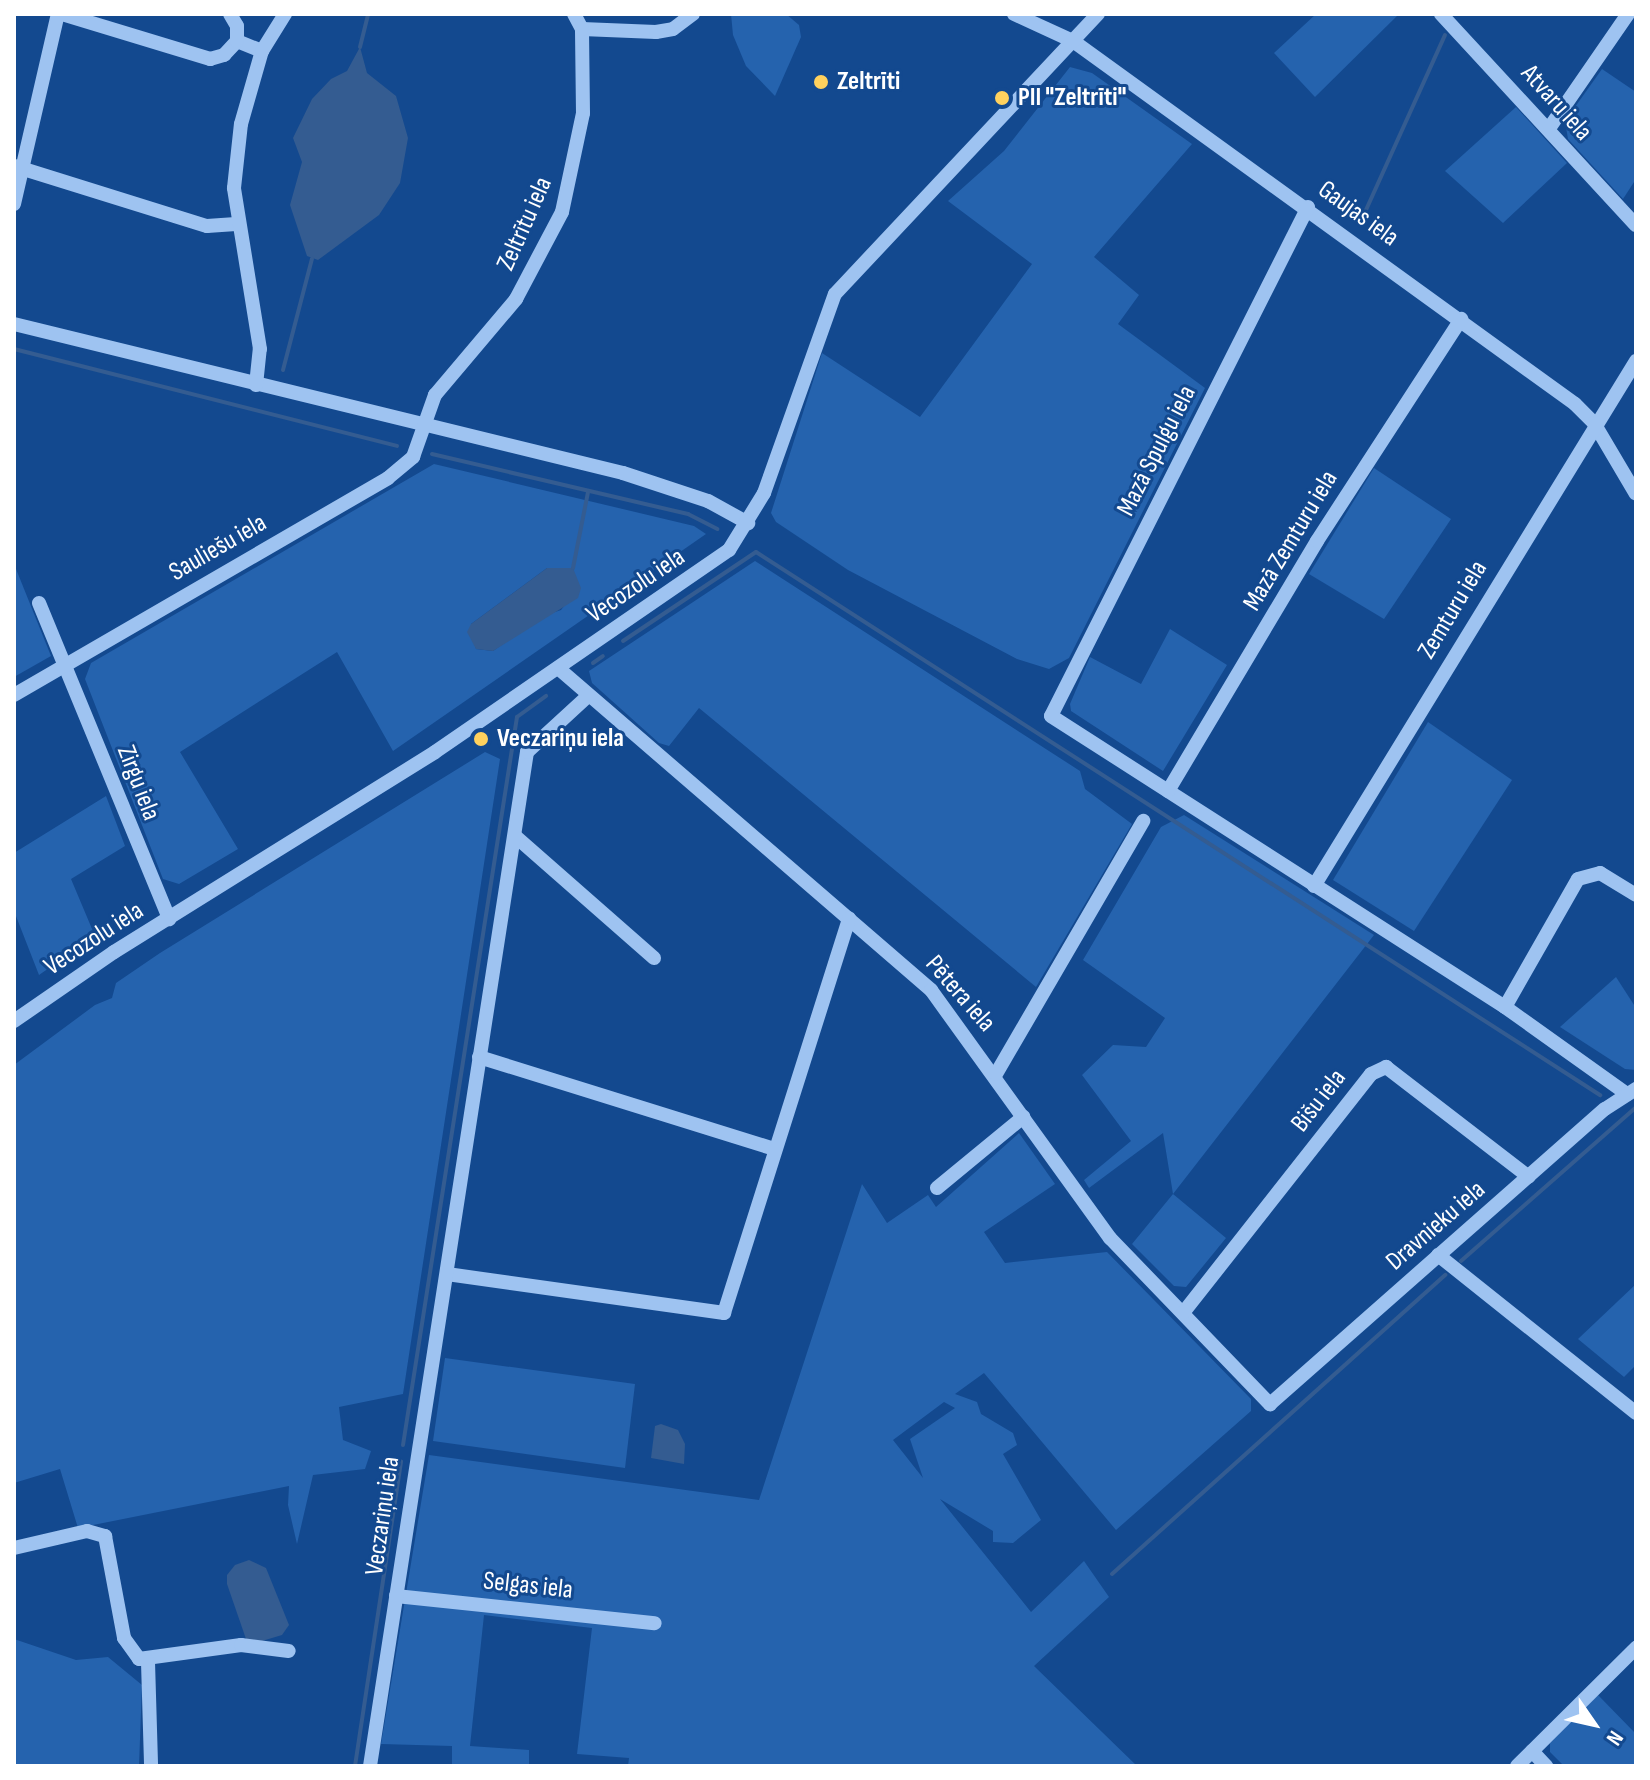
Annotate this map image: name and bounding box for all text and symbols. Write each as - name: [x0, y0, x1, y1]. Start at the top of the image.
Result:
- street label: Atvaru iela: [1514, 59, 1598, 147]
- place label: Zeltrīti: [837, 66, 900, 98]
- marker: Zeltrīti: [812, 73, 830, 91]
- place label: PII "Zeltrīti": [1018, 82, 1126, 114]
- marker: PII "Zeltrīti": [993, 89, 1011, 107]
- street label: Zeltrītu iela: [491, 173, 559, 275]
- street label: Gaujas iela: [1312, 174, 1404, 254]
- street label: Mazā Spulgu iela: [1111, 381, 1203, 521]
- street label: Mazā Zemturu iela: [1237, 465, 1345, 617]
- street label: Sauliešu iela: [164, 508, 272, 588]
- street label: Vecozolu iela: [581, 542, 691, 630]
- street label: Zemturu iela: [1412, 555, 1494, 665]
- place label: Veczariņu iela: [497, 723, 624, 755]
- marker: Veczariņu iela: [472, 730, 490, 748]
- street label: Zirgu iela: [109, 741, 167, 825]
- street label: Vecozolu iela: [39, 895, 149, 983]
- street label: Pētera iela: [918, 949, 1002, 1039]
- street label: Bišu iela: [1285, 1063, 1353, 1139]
- street label: Dravnieku iela: [1380, 1174, 1492, 1278]
- street label: Veczariņu iela: [359, 1455, 407, 1577]
- street label: Selgas iela: [482, 1566, 574, 1606]
- north arrow: [1554, 1684, 1634, 1764]
- text: N: [1600, 1725, 1629, 1750]

